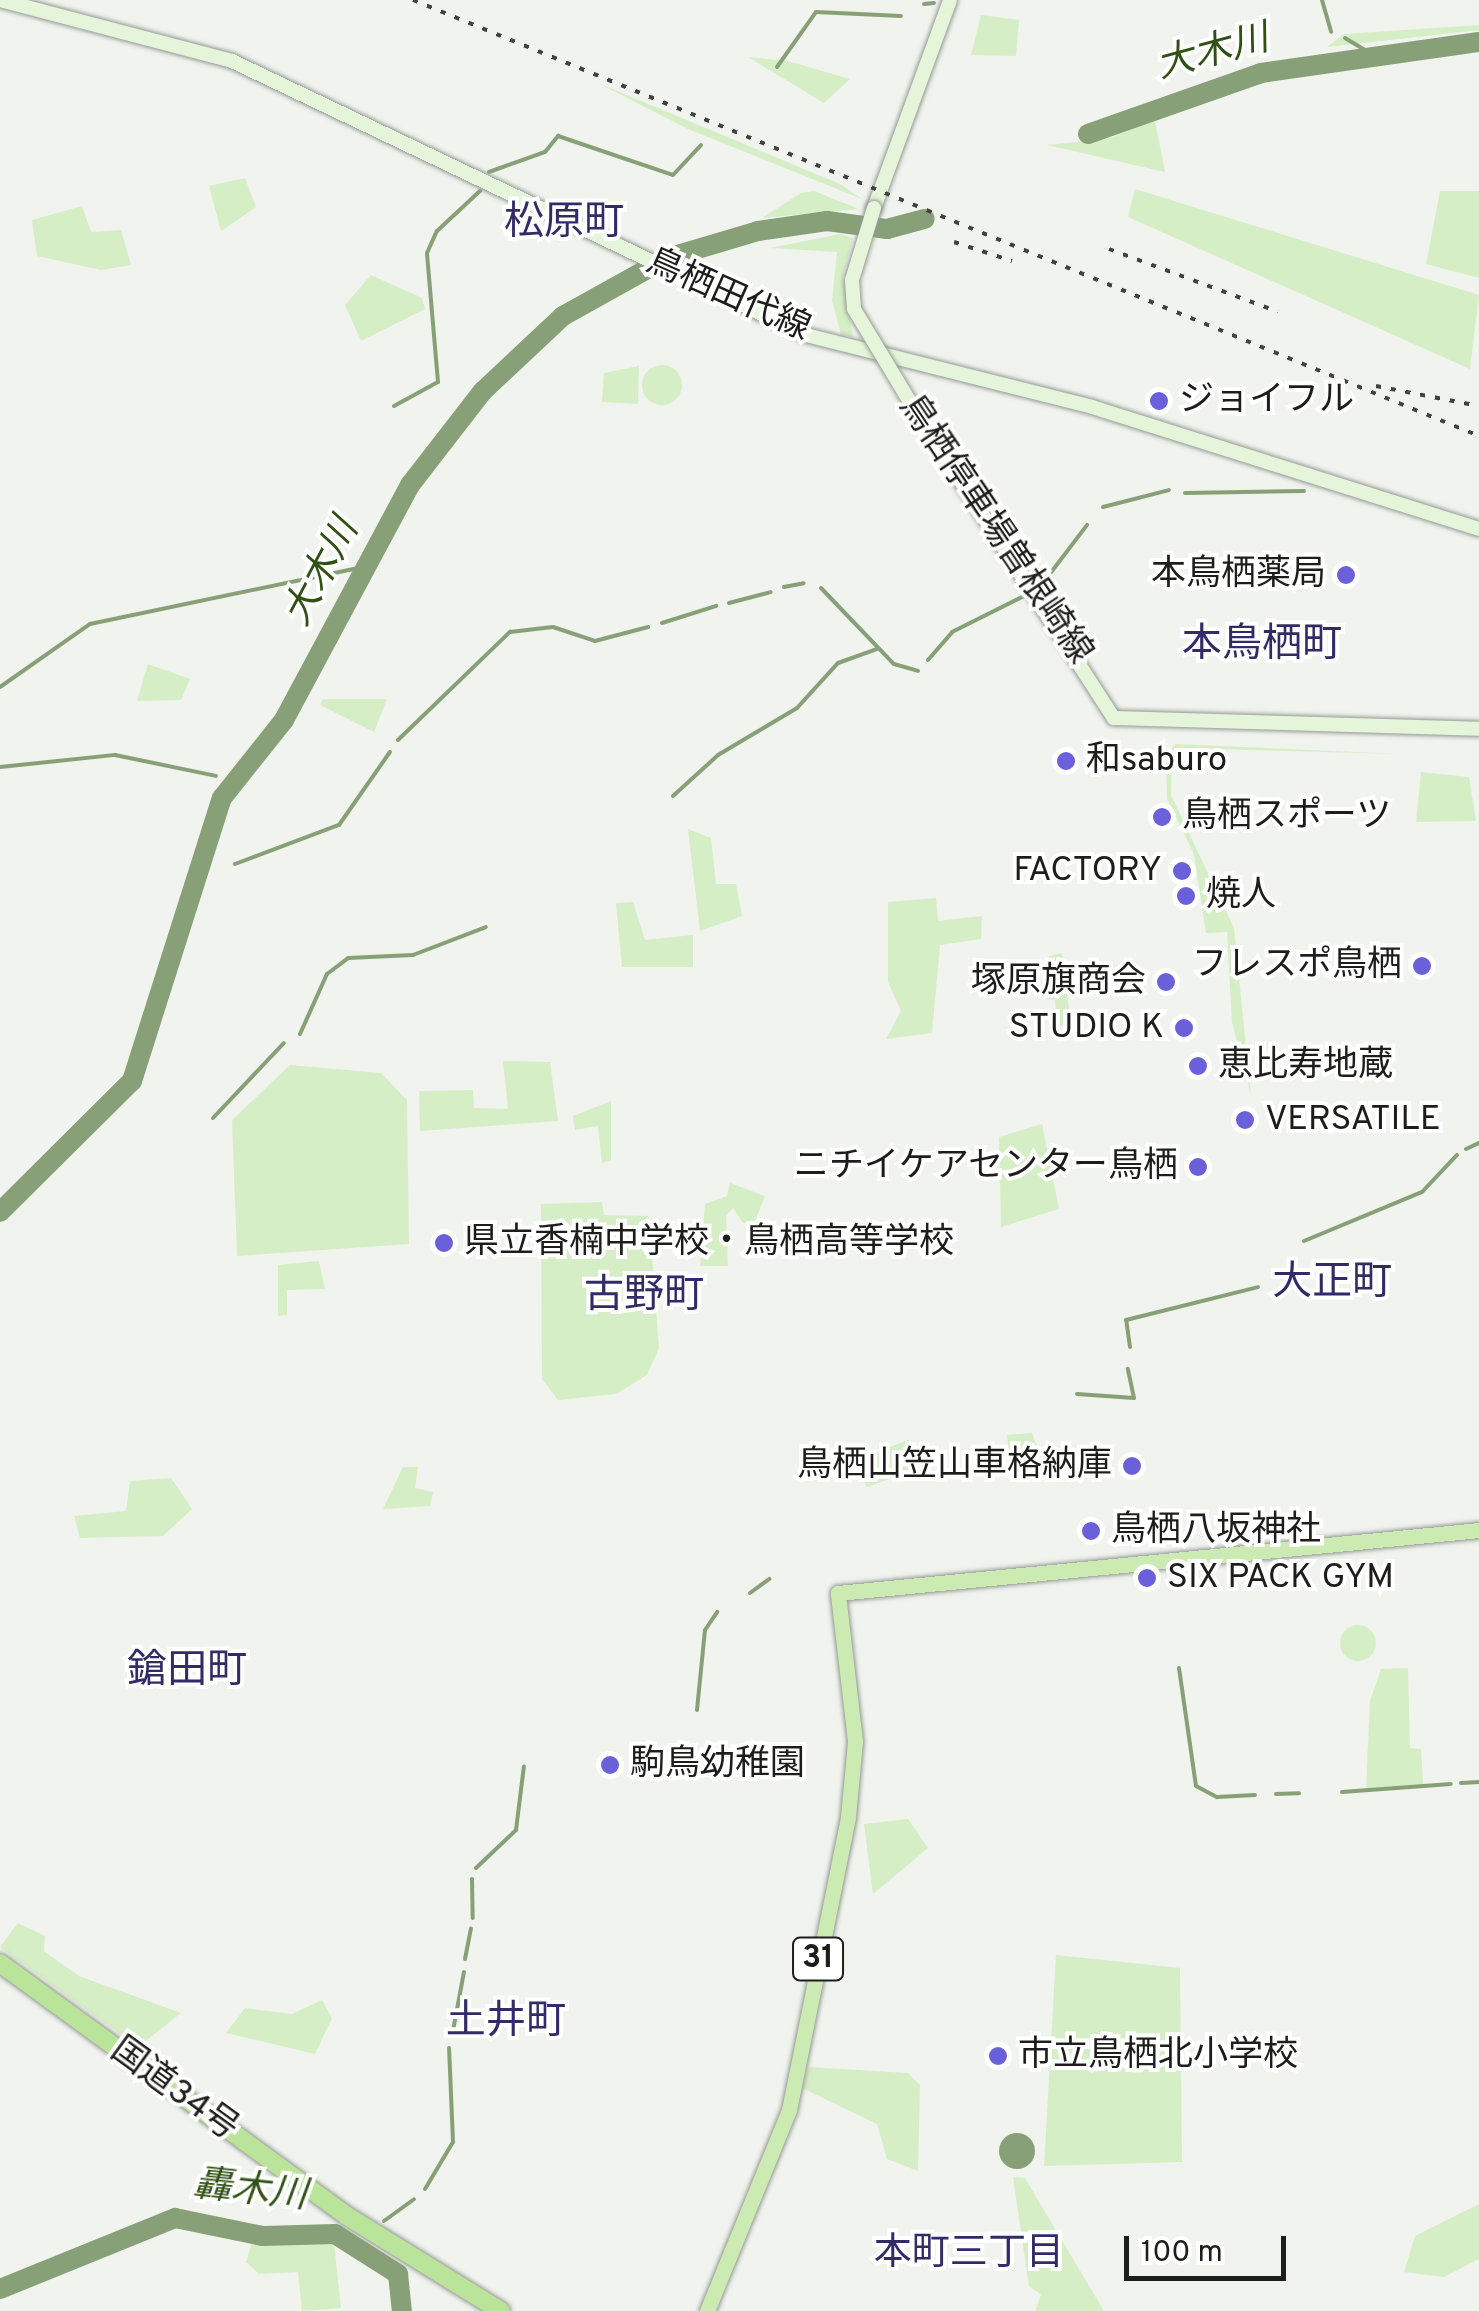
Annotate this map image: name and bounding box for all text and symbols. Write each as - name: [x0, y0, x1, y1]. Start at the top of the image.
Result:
- water label: 大木川: [1152, 17, 1274, 91]
- district label: 松原町: [504, 200, 624, 248]
- street label: 鳥栖田代線: [640, 241, 816, 351]
- place label: ジョイフル: [1179, 380, 1354, 422]
- street label: 鳥栖停車場曽根崎線: [890, 388, 1100, 672]
- marker: ジョイフル: [1148, 390, 1170, 412]
- water label: 大木川: [276, 512, 370, 634]
- place label: 本鳥栖薬局: [1151, 554, 1326, 596]
- marker: 本鳥栖薬局: [1335, 564, 1357, 586]
- district label: 本鳥栖町: [1182, 622, 1342, 670]
- place label: 和saburo: [1086, 740, 1227, 782]
- marker: 和saburo: [1055, 750, 1077, 772]
- place label: 鳥栖スポーツ: [1182, 796, 1392, 838]
- marker: 鳥栖スポーツ: [1151, 806, 1173, 828]
- place label: FACTORY: [1013, 850, 1162, 892]
- marker: FACTORY: [1171, 860, 1193, 882]
- place label: 焼人: [1206, 875, 1276, 917]
- marker: 焼人: [1175, 885, 1197, 907]
- place label: フレスポ鳥栖: [1192, 945, 1402, 987]
- marker: フレスポ鳥栖: [1411, 955, 1433, 977]
- place label: 塚原旗商会: [971, 961, 1146, 1003]
- marker: 塚原旗商会: [1155, 971, 1177, 993]
- place label: STUDIO K: [1009, 1007, 1164, 1049]
- marker: STUDIO K: [1173, 1017, 1195, 1039]
- place label: 恵比寿地蔵: [1218, 1045, 1393, 1087]
- marker: 恵比寿地蔵: [1187, 1055, 1209, 1077]
- place label: VERSATILE: [1265, 1099, 1441, 1141]
- marker: VERSATILE: [1234, 1109, 1256, 1131]
- place label: ニチイケアセンター鳥栖: [793, 1146, 1178, 1188]
- marker: ニチイケアセンター鳥栖: [1187, 1156, 1209, 1178]
- place label: 県立香楠中学校・鳥栖高等学校: [464, 1222, 954, 1264]
- marker: 県立香楠中学校・鳥栖高等学校: [433, 1232, 455, 1254]
- district label: 大正町: [1272, 1260, 1392, 1308]
- district label: 古野町: [584, 1273, 704, 1321]
- place label: 鳥栖山笠山車格納庫: [797, 1445, 1112, 1487]
- marker: 鳥栖山笠山車格納庫: [1121, 1455, 1143, 1477]
- place label: 鳥栖八坂神社: [1111, 1510, 1321, 1552]
- marker: 鳥栖八坂神社: [1080, 1520, 1102, 1542]
- place label: SIX PACK GYM: [1167, 1557, 1394, 1599]
- marker: SIX PACK GYM: [1136, 1567, 1158, 1589]
- district label: 鎗田町: [127, 1648, 247, 1696]
- place label: 駒鳥幼稚園: [630, 1744, 805, 1786]
- marker: 駒鳥幼稚園: [599, 1754, 621, 1776]
- road number: 31: [790, 1932, 846, 1986]
- district label: 土井町: [446, 1999, 566, 2047]
- street label: 国道34号: [102, 2030, 246, 2150]
- place label: 市立鳥栖北小学校: [1018, 2035, 1298, 2077]
- marker: 市立鳥栖北小学校: [987, 2045, 1009, 2067]
- water label: 轟木川: [191, 2163, 309, 2221]
- scale bar: [1129, 2216, 1292, 2278]
- district label: 本町三丁目: [874, 2232, 1064, 2278]
- text: 100 m: [1141, 2235, 1223, 2272]

